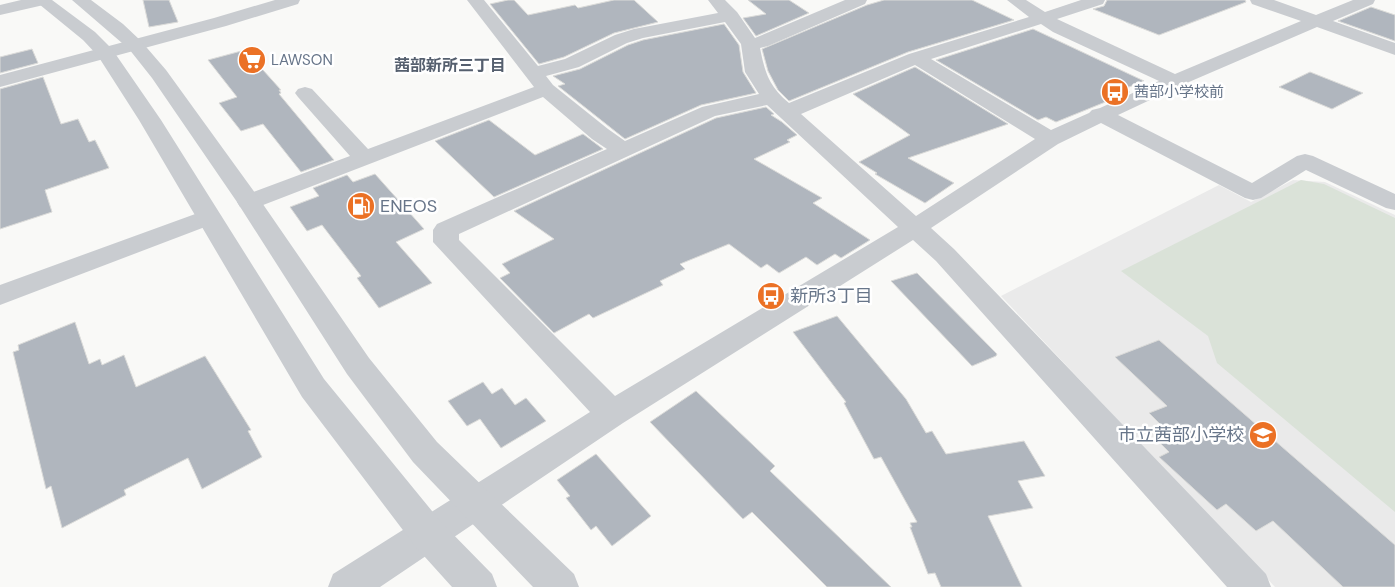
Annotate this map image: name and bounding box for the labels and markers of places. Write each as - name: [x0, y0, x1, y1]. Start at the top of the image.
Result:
- supermarket icon: LAWSON: [237, 45, 267, 75]
- place label: LAWSON: [271, 50, 333, 70]
- bus stop icon: 茜部小学校前: [1100, 77, 1130, 107]
- place label: 茜部小学校前: [1134, 82, 1224, 102]
- fuel station icon: ENEOS: [346, 191, 376, 221]
- place label: ENEOS: [380, 194, 437, 218]
- bus stop icon: 新所3丁目: [756, 281, 786, 311]
- place label: 新所3丁目: [790, 284, 873, 308]
- school or university icon: 市立茜部小学校: [1248, 420, 1278, 450]
- place label: 市立茜部小学校: [1118, 423, 1244, 447]

